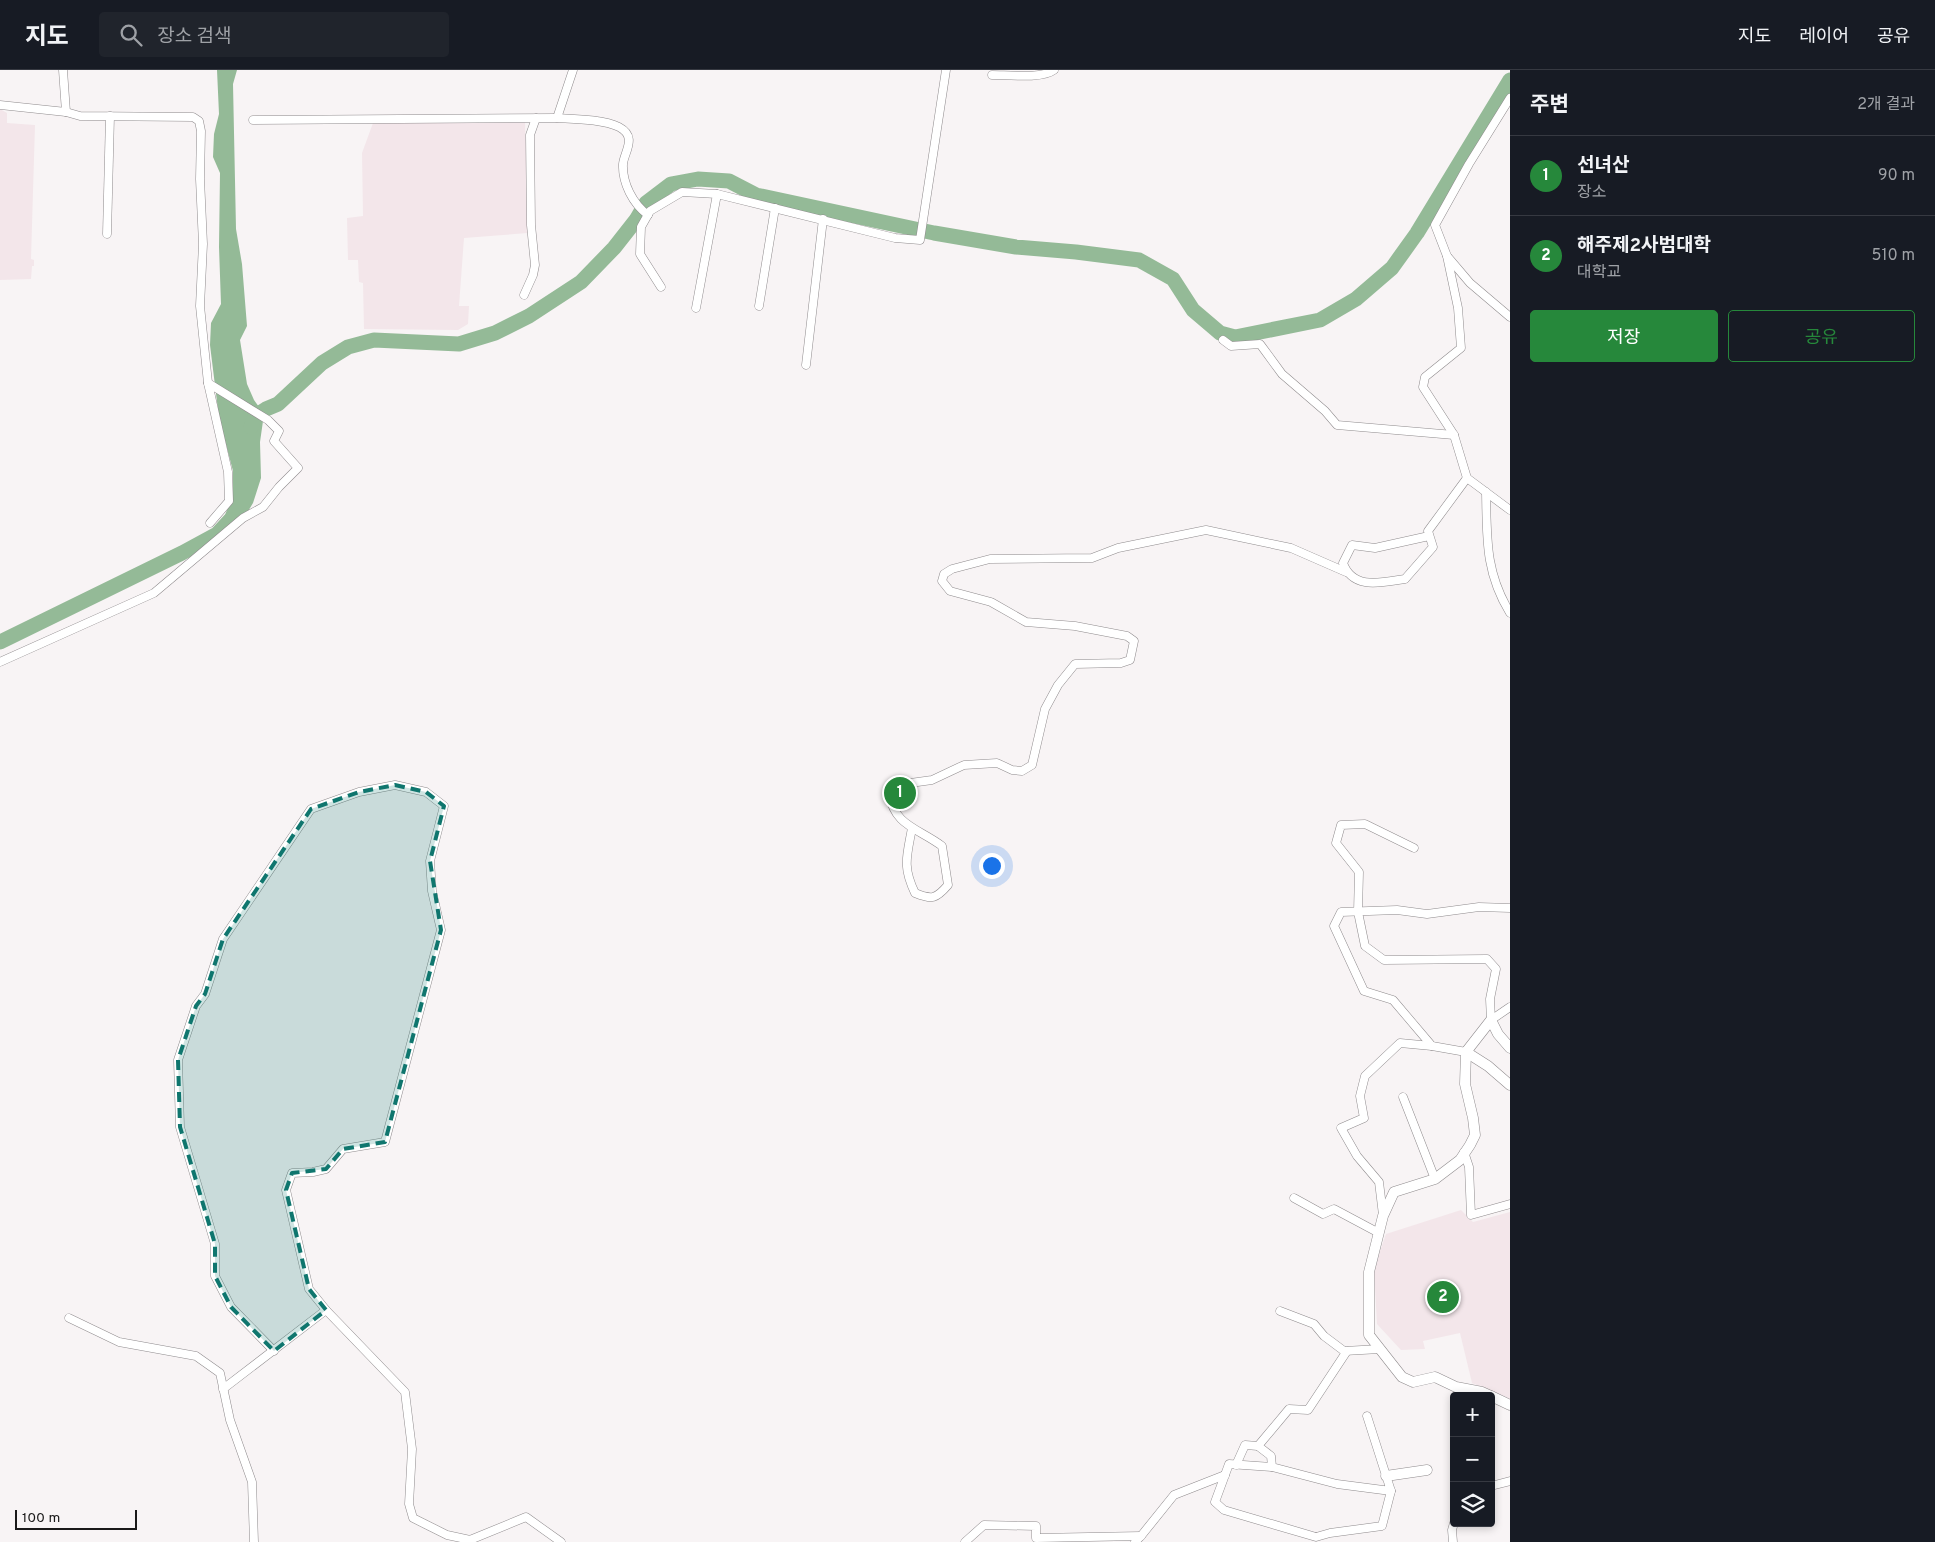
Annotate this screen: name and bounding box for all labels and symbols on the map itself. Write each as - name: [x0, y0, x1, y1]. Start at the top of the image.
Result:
- pin: 1: [884, 774, 916, 812]
- your location: [979, 853, 1005, 879]
- pin: 2: [1427, 1278, 1459, 1316]
- scale bar: [15, 1507, 138, 1530]

